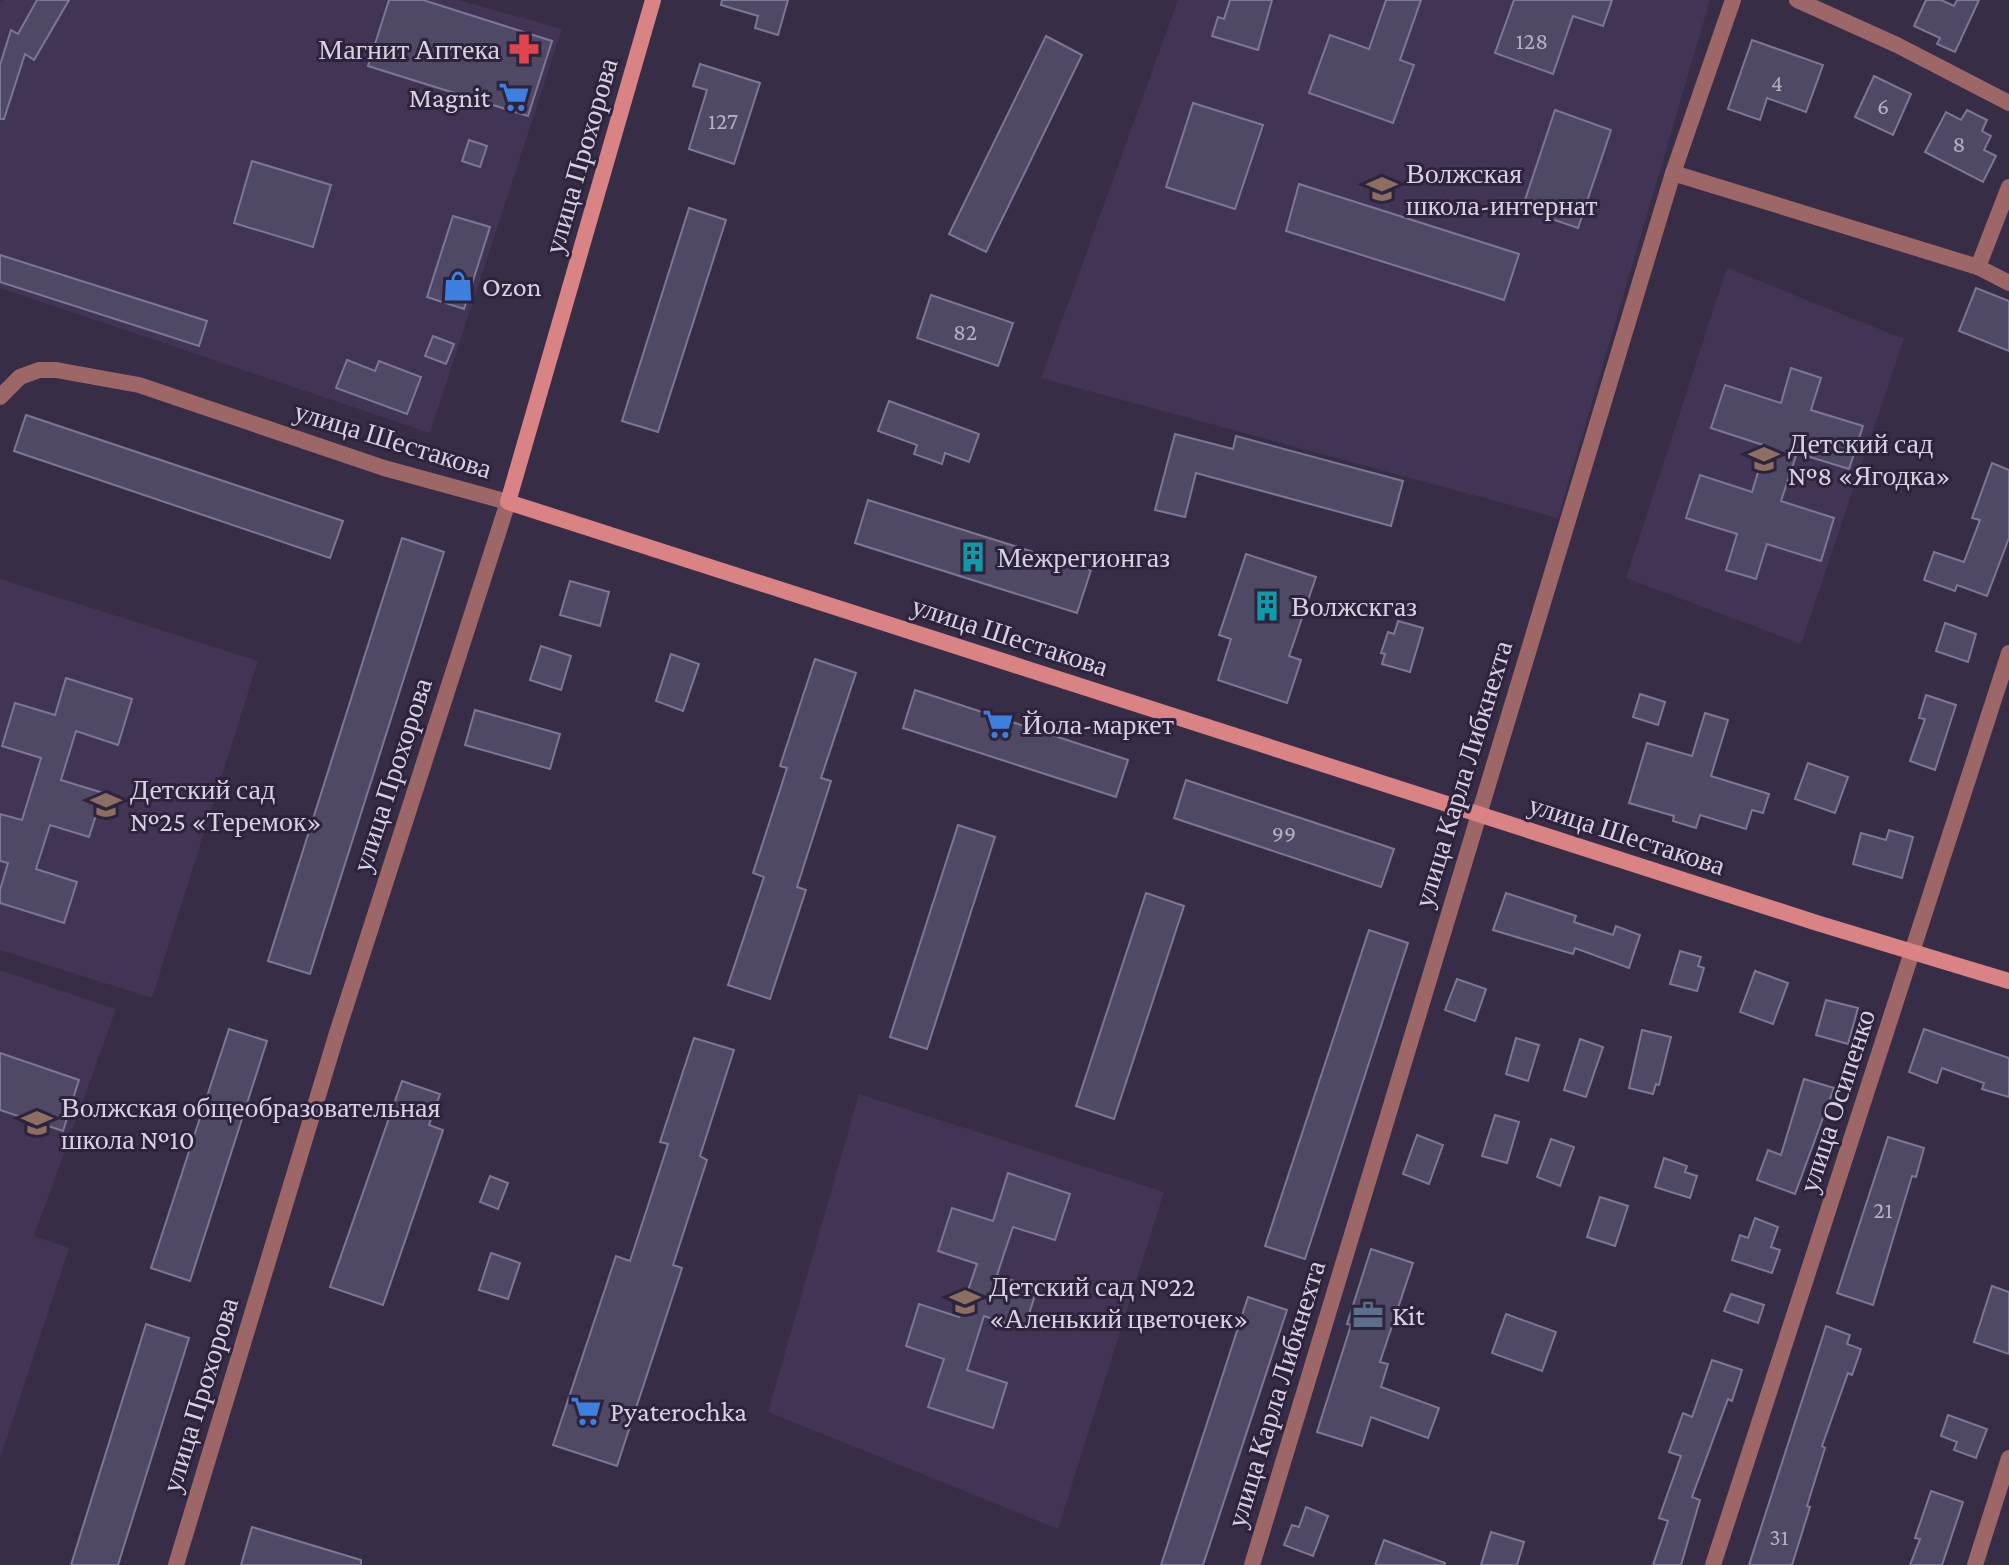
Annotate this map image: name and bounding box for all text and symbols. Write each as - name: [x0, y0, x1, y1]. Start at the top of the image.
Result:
- house number: 128: [1516, 27, 1548, 54]
- pharmacy icon: Магнит Аптека: [507, 32, 541, 66]
- place label: Магнит Аптека: [318, 34, 501, 65]
- street label: улица Прохорова: [538, 54, 624, 257]
- house number: 4: [1771, 69, 1783, 96]
- supermarket icon: Magnit: [497, 80, 531, 114]
- place label: Magnit: [409, 82, 491, 113]
- house number: 6: [1877, 92, 1889, 119]
- house number: 127: [708, 107, 738, 134]
- house number: 8: [1953, 130, 1965, 157]
- place label: Волжская школа-интернат: [1406, 158, 1598, 221]
- school or university icon: Волжская школа-интернат: [1365, 172, 1399, 206]
- shop icon: Ozon: [441, 269, 475, 303]
- place label: Ozon: [482, 271, 542, 302]
- house number: 82: [953, 318, 977, 345]
- street label: улица Шестакова: [291, 395, 496, 485]
- place label: Детский сад №8 «Ягодка»: [1788, 428, 1951, 491]
- school or university icon: Детский сад №8 «Ягодка»: [1747, 442, 1781, 476]
- building icon: Межрегионгаз: [956, 540, 990, 574]
- place label: Межрегионгаз: [997, 542, 1170, 573]
- building icon: Волжскгаз: [1250, 589, 1284, 623]
- street label: улица Шестакова: [908, 590, 1113, 683]
- place label: Волжскгаз: [1291, 591, 1417, 622]
- street label: улица Карла Либкнехта: [1408, 636, 1519, 911]
- street label: улица Прохорова: [346, 674, 438, 876]
- supermarket icon: Йола-маркет: [981, 707, 1015, 741]
- place label: Йола-маркет: [1022, 709, 1174, 740]
- place label: Детский сад №25 «Теремок»: [130, 774, 322, 837]
- school or university icon: Детский сад №25 «Теремок»: [89, 788, 123, 822]
- street label: улица Шестакова: [1525, 789, 1730, 882]
- house number: 99: [1272, 820, 1296, 847]
- street label: улица Осипенко: [1793, 1006, 1881, 1196]
- place label: Волжская общеобразовательная школа №10: [61, 1092, 440, 1155]
- school or university icon: Волжская общеобразовательная школа №10: [20, 1106, 54, 1140]
- house number: 21: [1873, 1196, 1893, 1223]
- street label: улица Карла Либкнехта: [1221, 1256, 1332, 1531]
- place label: Детский сад №22 «Аленький цветочек»: [989, 1271, 1248, 1334]
- school or university icon: Детский сад №22 «Аленький цветочек»: [948, 1285, 982, 1319]
- street label: улица Прохорова: [156, 1293, 245, 1496]
- office icon: Kit: [1351, 1298, 1385, 1332]
- place label: Kit: [1392, 1300, 1425, 1331]
- supermarket icon: Pyaterochka: [569, 1394, 603, 1428]
- place label: Pyaterochka: [610, 1396, 747, 1427]
- house number: 31: [1769, 1523, 1789, 1550]

